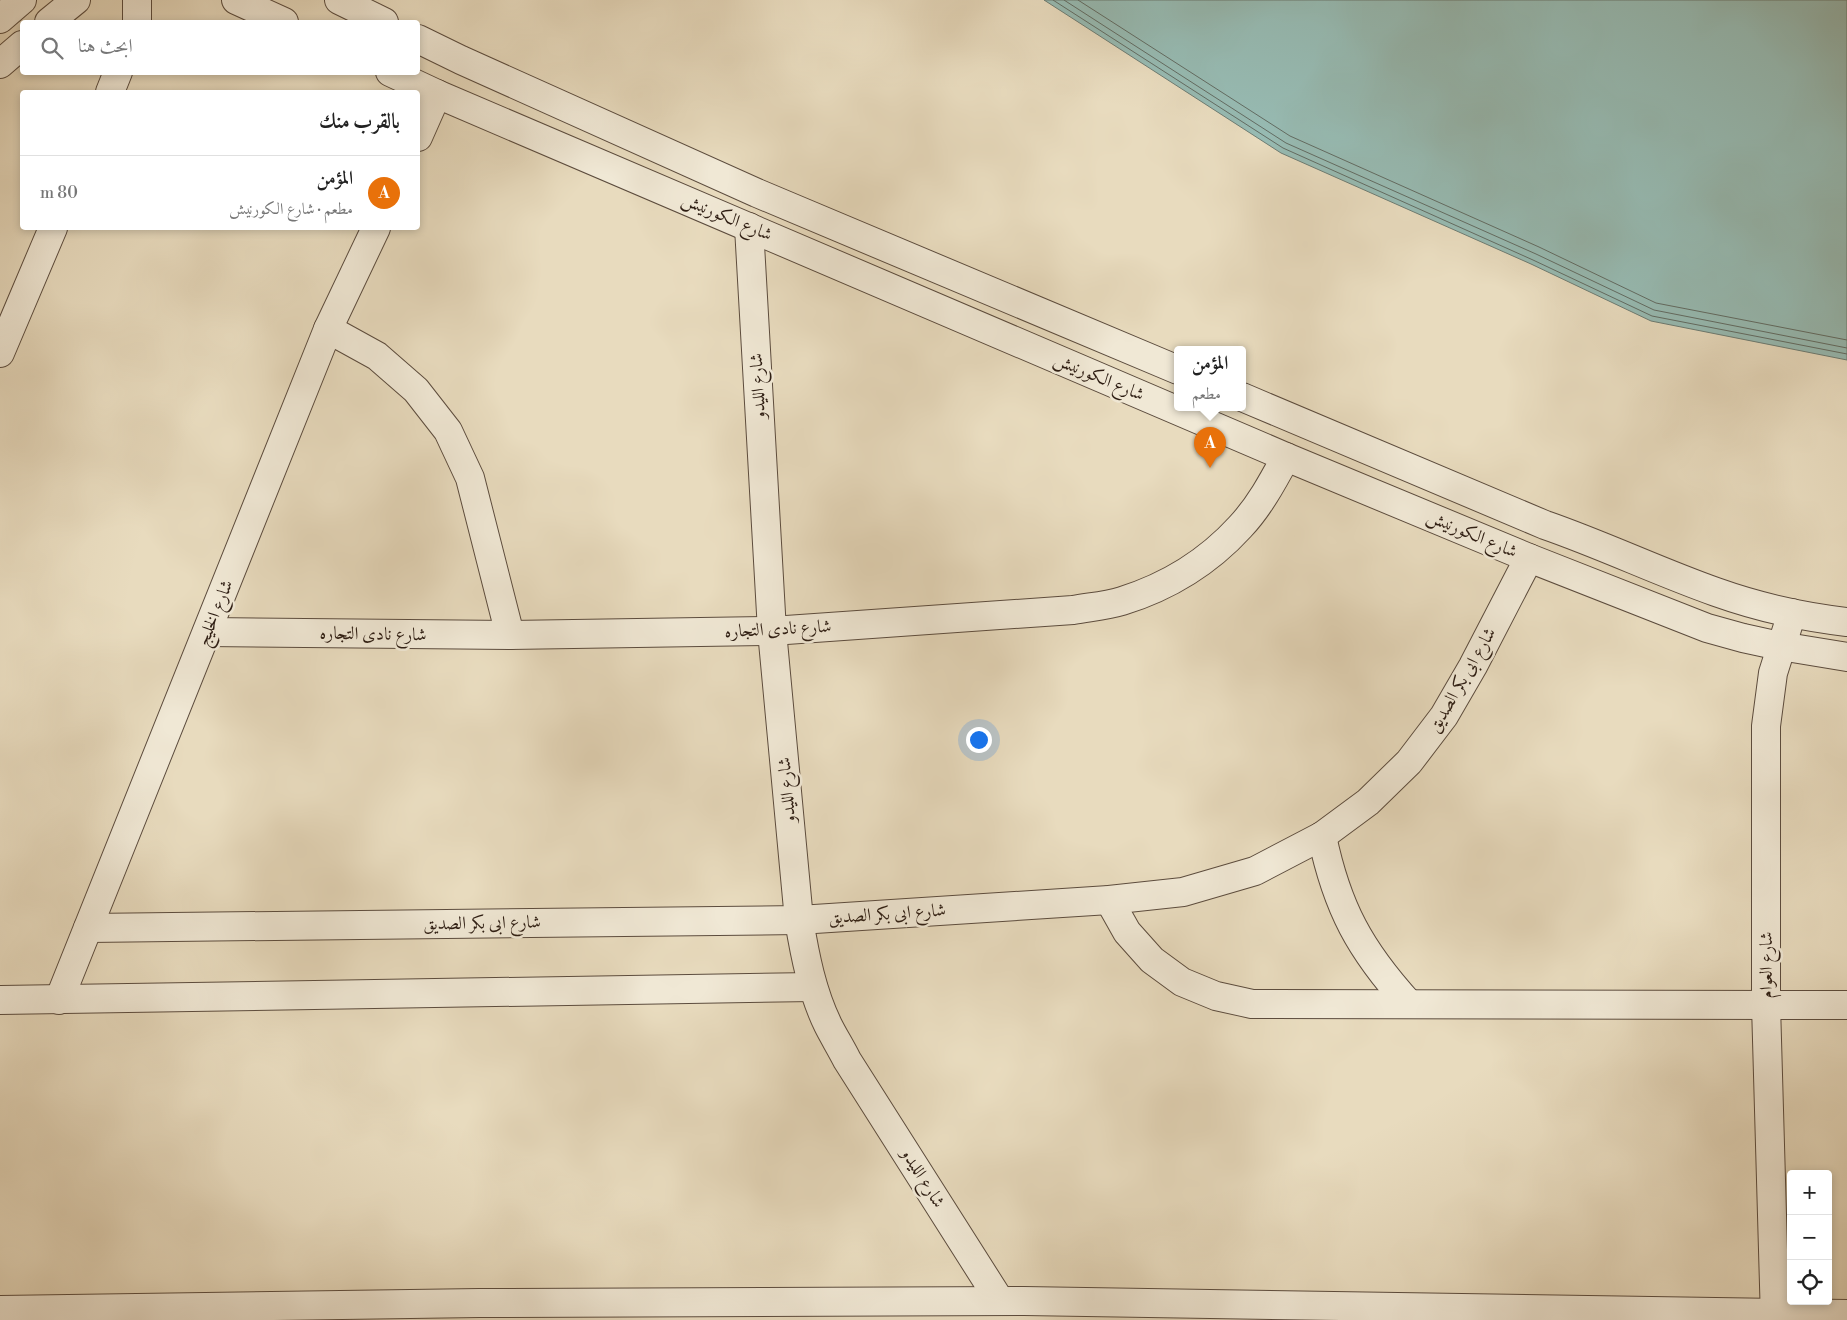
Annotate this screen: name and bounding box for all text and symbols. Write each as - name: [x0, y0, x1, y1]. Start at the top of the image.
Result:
- search box: [20, 20, 420, 75]
- icon: search: [38, 34, 66, 62]
- text: ابحث هنا: [78, 34, 133, 58]
- text: بالقرب منك: [319, 109, 400, 135]
- text: المؤمن: [317, 166, 353, 190]
- text: 80 m: [40, 183, 78, 203]
- text: A: [378, 183, 390, 203]
- street label: شارع الكورنيش: [677, 188, 776, 249]
- text: مطعم · شارع الكورنيش: [229, 199, 353, 219]
- popup: [1174, 346, 1246, 411]
- street label: شارع الكورنيش: [1049, 348, 1148, 409]
- text: المؤمن: [1192, 351, 1228, 375]
- street label: شارع الليدو: [745, 352, 774, 421]
- text: مطعم: [1192, 384, 1221, 404]
- pin: A: [1194, 427, 1226, 468]
- street label: شارع الكورنيش: [1422, 505, 1521, 566]
- street label: شارع الخليج: [191, 576, 242, 651]
- street label: شارع نادى التجاره: [724, 615, 832, 646]
- street label: شارع نادى التجاره: [319, 622, 427, 649]
- street label: شارع ابى بكر الصديق: [1423, 623, 1504, 738]
- your location: [966, 727, 992, 753]
- street label: شارع الليدو: [773, 756, 804, 826]
- street label: شارع ابى بكر الصديق: [827, 898, 947, 933]
- street label: شارع ابى بكر الصديق: [423, 910, 541, 939]
- street label: شارع العوام: [1755, 932, 1782, 998]
- street label: شارع الليدو: [892, 1142, 950, 1214]
- map controls: [1787, 1170, 1832, 1305]
- button: +: [1787, 1170, 1832, 1215]
- button: −: [1787, 1215, 1832, 1260]
- button: locate: [1787, 1260, 1832, 1305]

